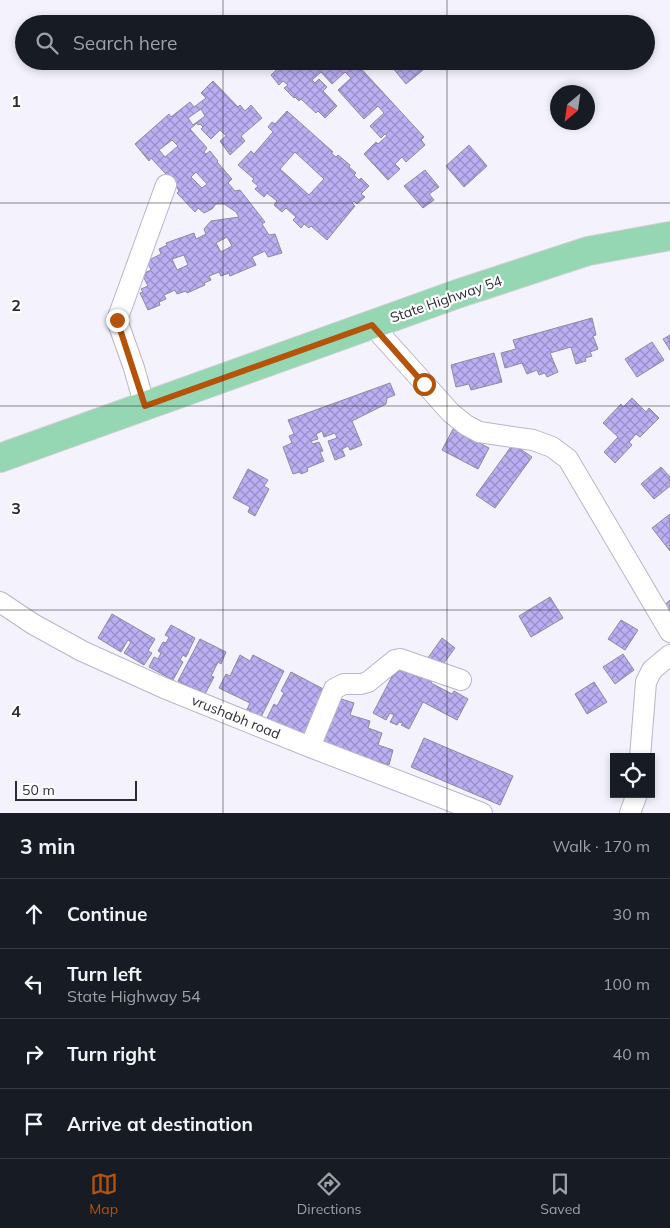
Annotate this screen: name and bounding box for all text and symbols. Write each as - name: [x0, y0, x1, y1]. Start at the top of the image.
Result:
- search box: [15, 15, 655, 70]
- icon: search: [33, 29, 61, 57]
- text: Search here: [73, 31, 177, 55]
- north arrow: [550, 85, 595, 130]
- text: 1: [11, 91, 21, 111]
- street label: State Highway 54: [388, 271, 505, 327]
- text: 2: [11, 295, 21, 315]
- route end: [106, 309, 129, 332]
- route start: [413, 373, 436, 396]
- text: 3: [11, 498, 21, 518]
- street label: vrushabh road: [189, 691, 283, 743]
- text: 4: [11, 701, 21, 721]
- map controls: [610, 753, 655, 798]
- button: locate: [610, 753, 655, 798]
- scale bar: [15, 778, 138, 801]
- text: 50 m: [22, 781, 55, 799]
- text: 3 min: [20, 833, 75, 859]
- text: Walk · 170 m: [552, 836, 650, 856]
- icon: ahead: [20, 900, 48, 928]
- text: Continue: [67, 902, 147, 926]
- text: 30 m: [613, 904, 650, 924]
- text: Turn left: [67, 962, 142, 986]
- icon: left: [20, 970, 48, 998]
- text: 100 m: [603, 974, 650, 994]
- text: State Highway 54: [67, 986, 201, 1006]
- icon: right: [20, 1040, 48, 1068]
- text: Turn right: [67, 1042, 156, 1066]
- text: 40 m: [613, 1044, 650, 1064]
- icon: arrive: [20, 1110, 48, 1138]
- text: Arrive at destination: [67, 1112, 253, 1136]
- tab: Map: [89, 1170, 118, 1218]
- tab: Directions: [297, 1170, 362, 1218]
- tab: Saved: [540, 1170, 581, 1218]

